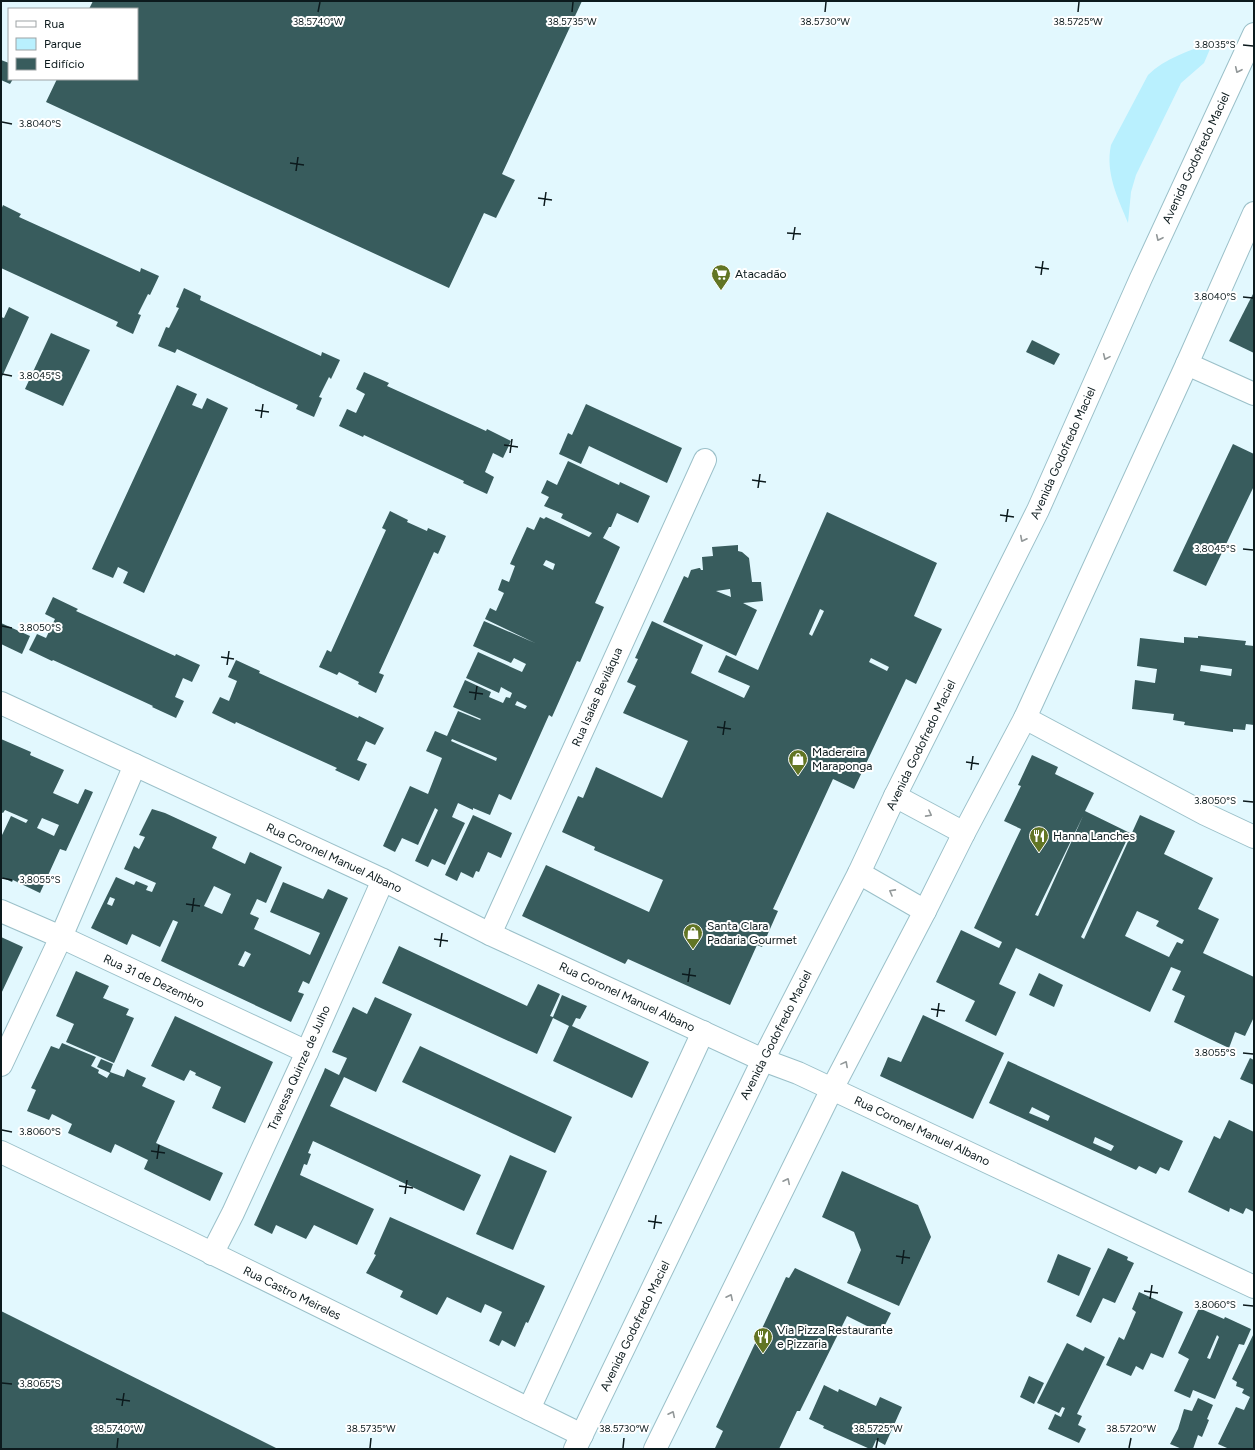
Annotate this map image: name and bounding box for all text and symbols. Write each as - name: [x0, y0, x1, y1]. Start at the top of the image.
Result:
- legend: [8, 8, 138, 80]
- text: 38.5740°W: [293, 15, 344, 28]
- text: 38.5735°W: [547, 15, 597, 28]
- text: 38.5730°W: [800, 15, 850, 28]
- text: 38.5725°W: [1053, 15, 1103, 28]
- text: Rua: [44, 17, 64, 31]
- text: Parque: [44, 37, 82, 51]
- text: 3.8035°S: [1194, 38, 1236, 51]
- text: Edifício: [44, 57, 84, 71]
- one-way arrow: [1235, 65, 1243, 73]
- street label: Avenida Godofredo Maciel: [1159, 90, 1233, 226]
- text: 3.8040°S: [19, 117, 61, 130]
- one-way arrow: [1156, 234, 1164, 242]
- supermarket icon: Atacadão: [710, 263, 732, 291]
- place label: Atacadão: [735, 267, 787, 281]
- text: 3.8040°S: [1194, 290, 1236, 303]
- one-way arrow: [1103, 353, 1111, 360]
- text: 3.8045°S: [19, 369, 61, 382]
- street label: Avenida Godofredo Maciel: [1028, 385, 1098, 521]
- one-way arrow: [1020, 535, 1028, 542]
- text: 3.8045°S: [1194, 542, 1236, 555]
- text: 3.8050°S: [19, 621, 61, 634]
- street label: Rua Isaías Beviláqua: [569, 645, 625, 749]
- street label: Avenida Godofredo Maciel: [883, 678, 959, 812]
- place label: Madereira Maraponga: [812, 745, 872, 773]
- shop icon: Madereira Maraponga: [787, 748, 809, 776]
- text: 3.8050°S: [1194, 794, 1236, 807]
- one-way arrow: [925, 810, 932, 817]
- street label: Rua Coronel Manuel Albano: [264, 820, 404, 896]
- restaurant icon: Hanna Lanches: [1028, 825, 1050, 853]
- place label: Hanna Lanches: [1053, 829, 1135, 843]
- text: 3.8055°S: [19, 873, 61, 886]
- one-way arrow: [889, 889, 896, 896]
- place label: Santa Clara Padaria Gourmet: [707, 919, 798, 947]
- shop icon: Santa Clara Padaria Gourmet: [682, 922, 704, 950]
- street label: Rua 31 de Dezembro: [101, 951, 207, 1011]
- street label: Rua Coronel Manuel Albano: [557, 959, 697, 1035]
- street label: Avenida Godofredo Maciel: [737, 968, 815, 1102]
- street label: Travessa Quinze de Julho: [265, 1003, 333, 1133]
- text: 3.8055°S: [1194, 1046, 1236, 1059]
- one-way arrow: [840, 1061, 848, 1069]
- street label: Rua Coronel Manuel Albano: [852, 1093, 992, 1169]
- text: 3.8060°S: [19, 1125, 61, 1138]
- one-way arrow: [782, 1177, 790, 1185]
- street label: Avenida Godofredo Maciel: [597, 1259, 673, 1393]
- street label: Rua Castro Meireles: [241, 1263, 344, 1323]
- one-way arrow: [725, 1294, 732, 1302]
- text: 3.8060°S: [1194, 1298, 1236, 1311]
- place label: Via Pizza Restaurante e Pizzaria: [777, 1323, 893, 1351]
- restaurant icon: Via Pizza Restaurante e Pizzaria: [752, 1326, 774, 1354]
- text: 3.8065°S: [19, 1377, 61, 1390]
- one-way arrow: [667, 1411, 675, 1418]
- text: 38.5740°W: [93, 1422, 144, 1435]
- text: 38.5735°W: [346, 1422, 396, 1435]
- text: 38.5730°W: [599, 1422, 649, 1435]
- text: 38.5725°W: [853, 1422, 903, 1435]
- text: 38.5720°W: [1106, 1422, 1156, 1435]

